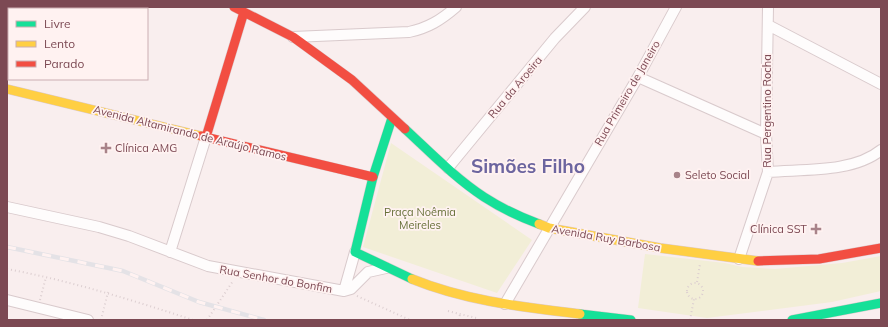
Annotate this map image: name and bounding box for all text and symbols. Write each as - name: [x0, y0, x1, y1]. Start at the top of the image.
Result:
- legend: [8, 8, 148, 80]
- text: Livre: [44, 16, 71, 31]
- text: Lento: [44, 36, 75, 51]
- street label: Rua Primeiro de Janeiro: [591, 38, 663, 148]
- street label: Rua da Aroeira: [485, 53, 545, 121]
- street label: Rua Pergentino Rocha: [760, 54, 774, 168]
- text: Parado: [44, 56, 84, 71]
- street label: Avenida Altamirando de Araújo Ramos: [92, 102, 288, 164]
- place label: Clínica AMG: [115, 141, 177, 155]
- marker: Clínica AMG: [100, 142, 112, 154]
- district label: Simões Filho: [471, 154, 585, 178]
- place label: Seleto Social: [685, 168, 750, 182]
- marker: Seleto Social: [672, 170, 682, 180]
- park label: Praça Noêmia Meireles: [384, 205, 456, 232]
- street label: Avenida Ruy Barbosa: [550, 222, 662, 254]
- place label: Clínica SST: [750, 222, 807, 236]
- marker: Clínica SST: [810, 223, 822, 235]
- street label: Rua Senhor do Bonfim: [219, 262, 333, 296]

